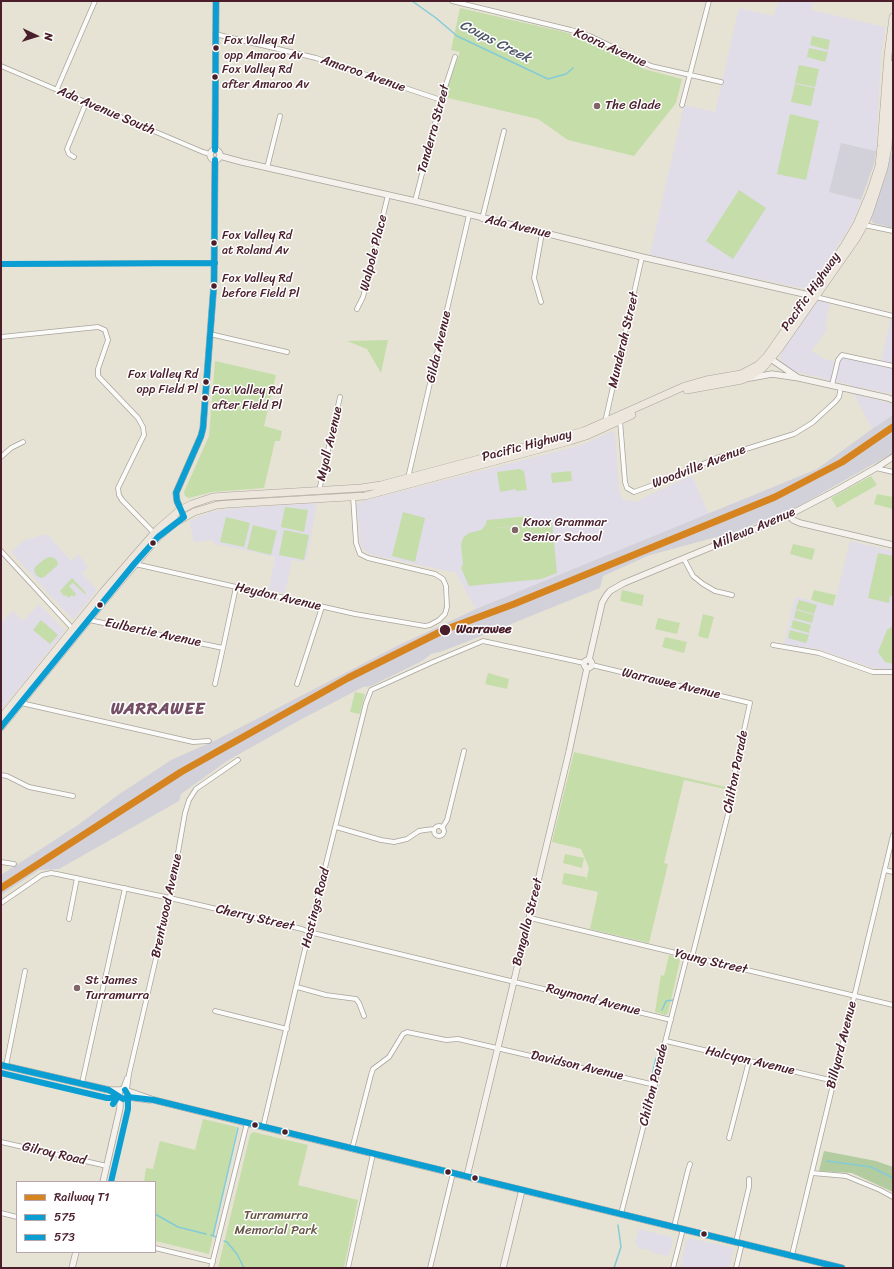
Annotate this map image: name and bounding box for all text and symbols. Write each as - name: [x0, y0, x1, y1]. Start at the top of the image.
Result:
- north arrow: [16, 16, 56, 56]
- water label: Coups Creek: [457, 17, 533, 67]
- street label: Koora Avenue: [571, 25, 649, 71]
- text: N: [39, 32, 58, 41]
- place label: Fox Valley Rd opp Amaroo Av: [224, 34, 303, 62]
- marker: Fox Valley Rd opp Amaroo Av: [211, 43, 221, 53]
- street label: Amaroo Avenue: [319, 52, 407, 96]
- place label: Fox Valley Rd after Amaroo Av: [222, 63, 309, 91]
- marker: Fox Valley Rd after Amaroo Av: [210, 72, 220, 82]
- street label: Ada Avenue South: [55, 83, 157, 139]
- street label: Tanderra Street: [415, 83, 453, 175]
- place label: The Glade: [605, 98, 661, 114]
- marker: The Glade: [592, 101, 602, 111]
- street label: Ada Avenue: [484, 212, 552, 242]
- street label: Walpole Place: [357, 213, 391, 293]
- place label: Fox Valley Rd at Roland Av: [222, 229, 292, 257]
- marker: Fox Valley Rd at Roland Av: [209, 238, 219, 248]
- street label: Pacific Highway: [778, 250, 844, 334]
- place label: Fox Valley Rd before Field Pl: [222, 272, 299, 300]
- marker: Fox Valley Rd before Field Pl: [209, 281, 219, 291]
- street label: Munderah Street: [605, 291, 643, 389]
- street label: Gilda Avenue: [423, 309, 455, 385]
- place label: Fox Valley Rd opp Field Pl: [128, 368, 198, 396]
- marker: Fox Valley Rd opp Field Pl: [201, 377, 211, 387]
- place label: Fox Valley Rd after Field Pl: [212, 384, 282, 412]
- marker: Fox Valley Rd after Field Pl: [200, 393, 210, 403]
- street label: Myall Avenue: [314, 405, 346, 483]
- street label: Pacific Highway: [480, 427, 574, 465]
- street label: Woodville Avenue: [650, 442, 748, 492]
- street label: Millewa Avenue: [710, 504, 798, 554]
- place label: Knox Grammar Senior School: [523, 515, 606, 546]
- marker: Knox Grammar Senior School: [510, 525, 520, 535]
- unlabelled marker: [148, 538, 158, 548]
- street label: Heydon Avenue: [233, 579, 323, 615]
- unlabelled marker: [95, 600, 105, 610]
- street label: Eulbertie Avenue: [104, 615, 202, 651]
- place label: Warrawee: [456, 622, 512, 638]
- marker: Warrawee: [438, 623, 452, 637]
- street label: Warrawee Avenue: [620, 665, 722, 703]
- district label: WARRAWEE: [111, 700, 205, 720]
- street label: Chilton Parade: [720, 729, 752, 815]
- street label: Brentwood Avenue: [148, 852, 186, 960]
- street label: Hastings Road: [299, 866, 333, 950]
- street label: Bangalla Street: [510, 876, 546, 968]
- street label: Cherry Street: [214, 901, 296, 935]
- street label: Young Street: [673, 946, 749, 978]
- place label: St James Turramurra: [85, 973, 149, 1004]
- street label: Raymond Avenue: [544, 981, 642, 1019]
- marker: St James Turramurra: [72, 983, 82, 993]
- street label: Billyard Avenue: [824, 1000, 860, 1090]
- street label: Chilton Parade: [636, 1042, 672, 1128]
- street label: Halcyon Avenue: [704, 1043, 796, 1079]
- street label: Davidson Avenue: [529, 1048, 625, 1084]
- unlabelled marker: [250, 1120, 260, 1130]
- unlabelled marker: [280, 1127, 290, 1137]
- street label: Gilroy Road: [20, 1139, 88, 1169]
- unlabelled marker: [443, 1167, 453, 1177]
- unlabelled marker: [470, 1173, 480, 1183]
- legend: [16, 1181, 156, 1253]
- text: Railway T1: [54, 1186, 109, 1208]
- text: 575: [54, 1206, 76, 1228]
- park label: Turramurra Memorial Park: [234, 1208, 318, 1239]
- text: 573: [54, 1226, 75, 1248]
- unlabelled marker: [699, 1229, 709, 1239]

